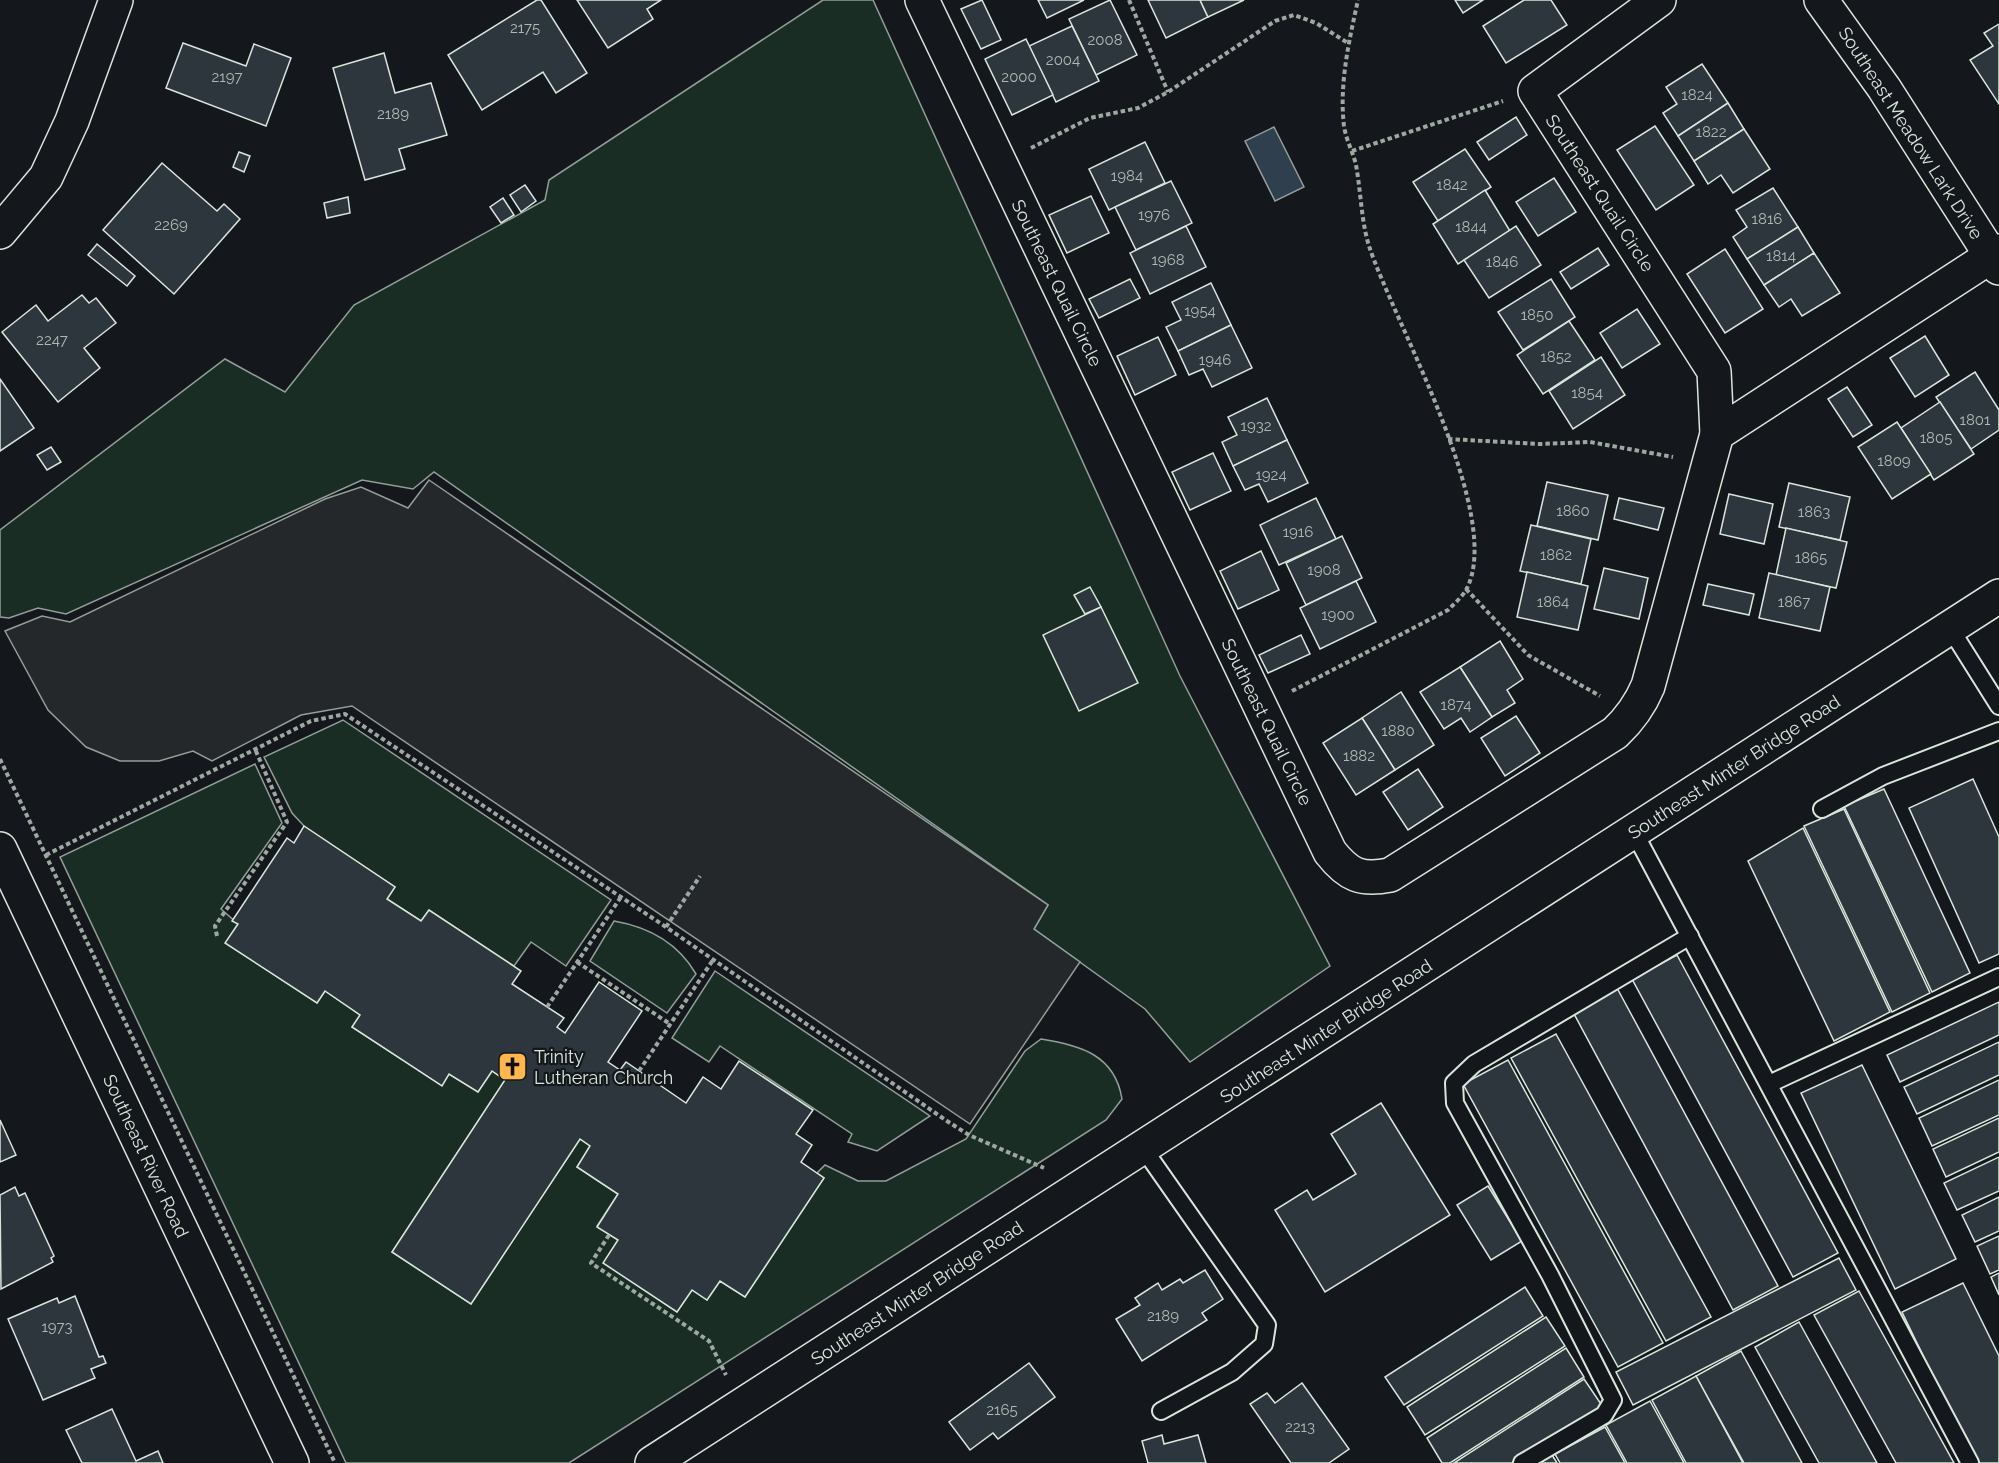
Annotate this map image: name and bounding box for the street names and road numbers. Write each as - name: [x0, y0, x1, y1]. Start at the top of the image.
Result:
- street label: Southeast Meadow Lark Drive: [1835, 23, 1988, 243]
- street label: Southeast Quail Circle: [1541, 111, 1659, 276]
- street label: Southeast Quail Circle: [1007, 196, 1107, 370]
- street label: Southeast Quail Circle: [1217, 635, 1317, 809]
- street label: Southeast Minter Bridge Road: [1624, 691, 1844, 843]
- street label: Southeast Minter Bridge Road: [1216, 955, 1436, 1107]
- street label: Southeast River Road: [99, 1071, 193, 1241]
- street label: Southeast Minter Bridge Road: [807, 1217, 1027, 1369]

